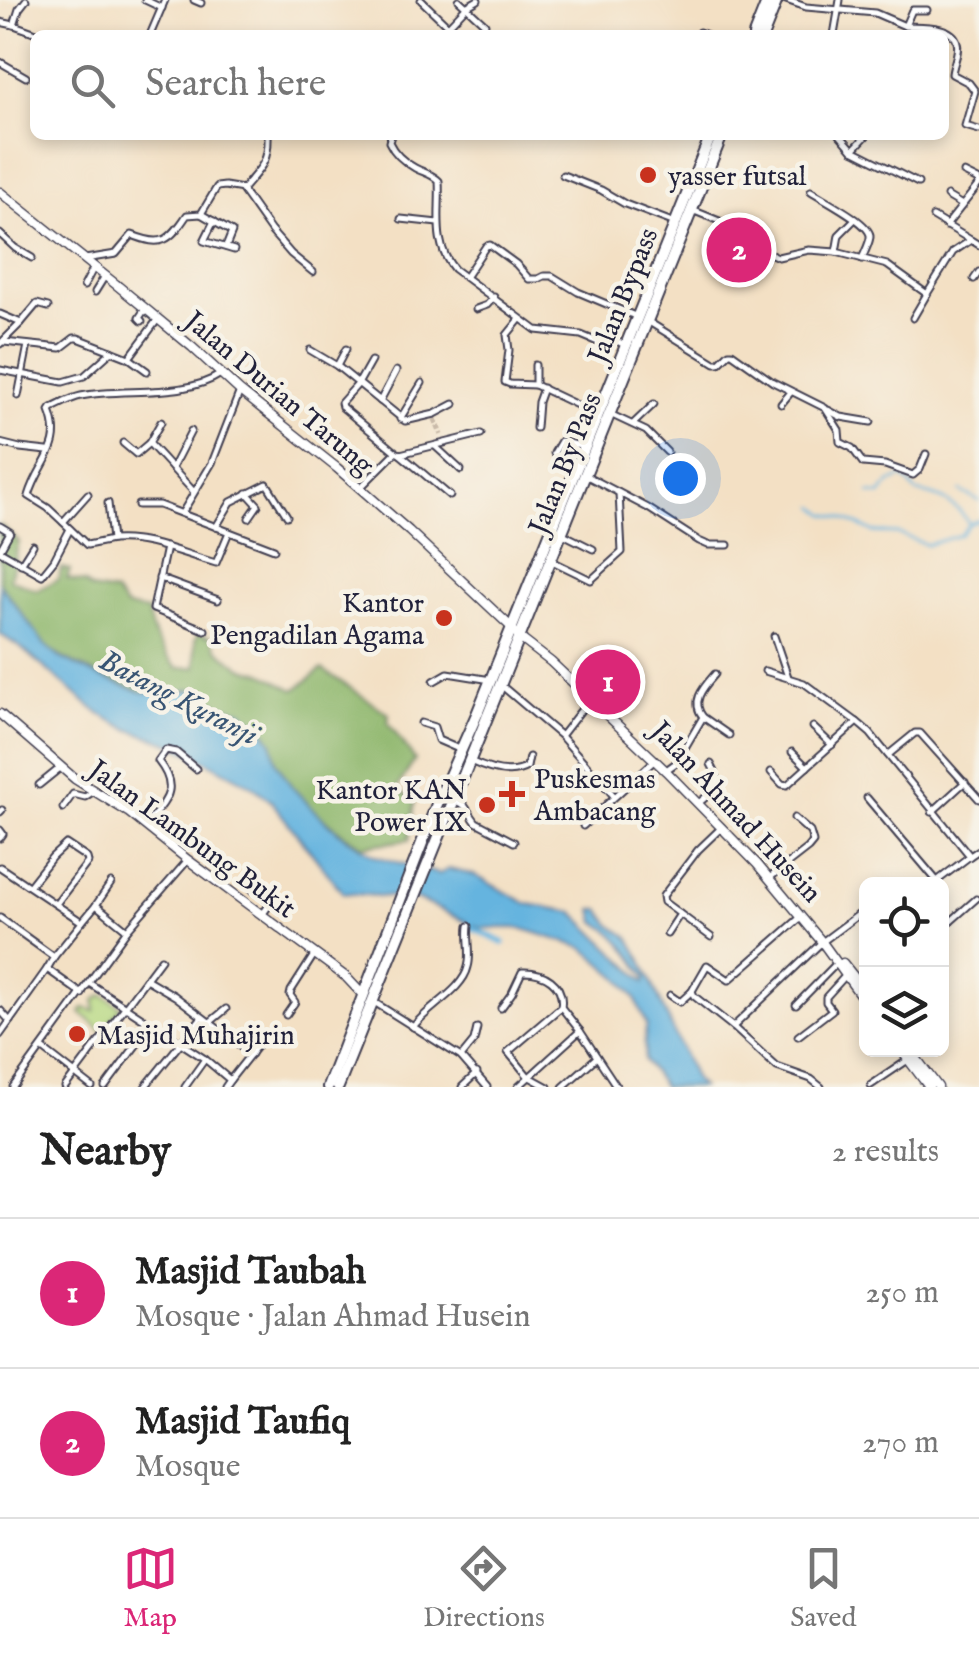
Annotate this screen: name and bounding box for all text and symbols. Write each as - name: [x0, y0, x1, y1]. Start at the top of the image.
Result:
- search box: [30, 30, 949, 140]
- icon: search: [65, 58, 120, 113]
- text: Search here: [145, 61, 326, 109]
- place label: yasser futsal: [667, 160, 807, 195]
- marker: yasser futsal: [637, 164, 659, 186]
- pin: 2: [706, 212, 772, 288]
- street label: Jalan Bypass: [580, 223, 667, 372]
- street label: Jalan Durian Tarung: [174, 302, 381, 484]
- street label: Jalan By Pass: [521, 388, 611, 543]
- your location: [655, 453, 706, 504]
- place label: Kantor Pengadilan Agama: [210, 587, 425, 654]
- marker: Kantor Pengadilan Agama: [433, 607, 455, 629]
- water label: Batang Kuranji: [92, 642, 266, 756]
- pin: 1: [576, 644, 640, 720]
- street label: Jalan Ahmad Husein: [640, 712, 828, 911]
- street label: Jalan Lambung Bukit: [79, 751, 302, 927]
- place label: Puskesmas Ambacang: [533, 763, 657, 830]
- place label: Kantor KAN Power IX: [315, 774, 467, 841]
- marker: Puskesmas Ambacang: [499, 781, 525, 807]
- marker: Kantor KAN Power IX: [476, 794, 498, 816]
- map controls: [859, 877, 949, 1057]
- button: locate: [859, 877, 949, 967]
- button: layers: [859, 967, 949, 1057]
- place label: Masjid Muhajirin: [97, 1019, 295, 1054]
- marker: Masjid Muhajirin: [66, 1023, 88, 1045]
- text: Nearby: [40, 1126, 171, 1179]
- text: 2 results: [832, 1132, 939, 1173]
- text: Masjid Taubah: [135, 1249, 366, 1297]
- text: 1: [67, 1273, 78, 1314]
- text: 250 m: [865, 1273, 939, 1314]
- text: Mosque · Jalan Ahmad Husein: [135, 1297, 531, 1338]
- text: Masjid Taufiq: [135, 1399, 350, 1447]
- text: 2: [65, 1423, 80, 1464]
- text: 270 m: [862, 1423, 939, 1464]
- text: Mosque: [135, 1447, 240, 1488]
- tab: Map: [123, 1541, 178, 1636]
- tab: Directions: [423, 1541, 545, 1636]
- tab: Saved: [790, 1541, 856, 1636]

